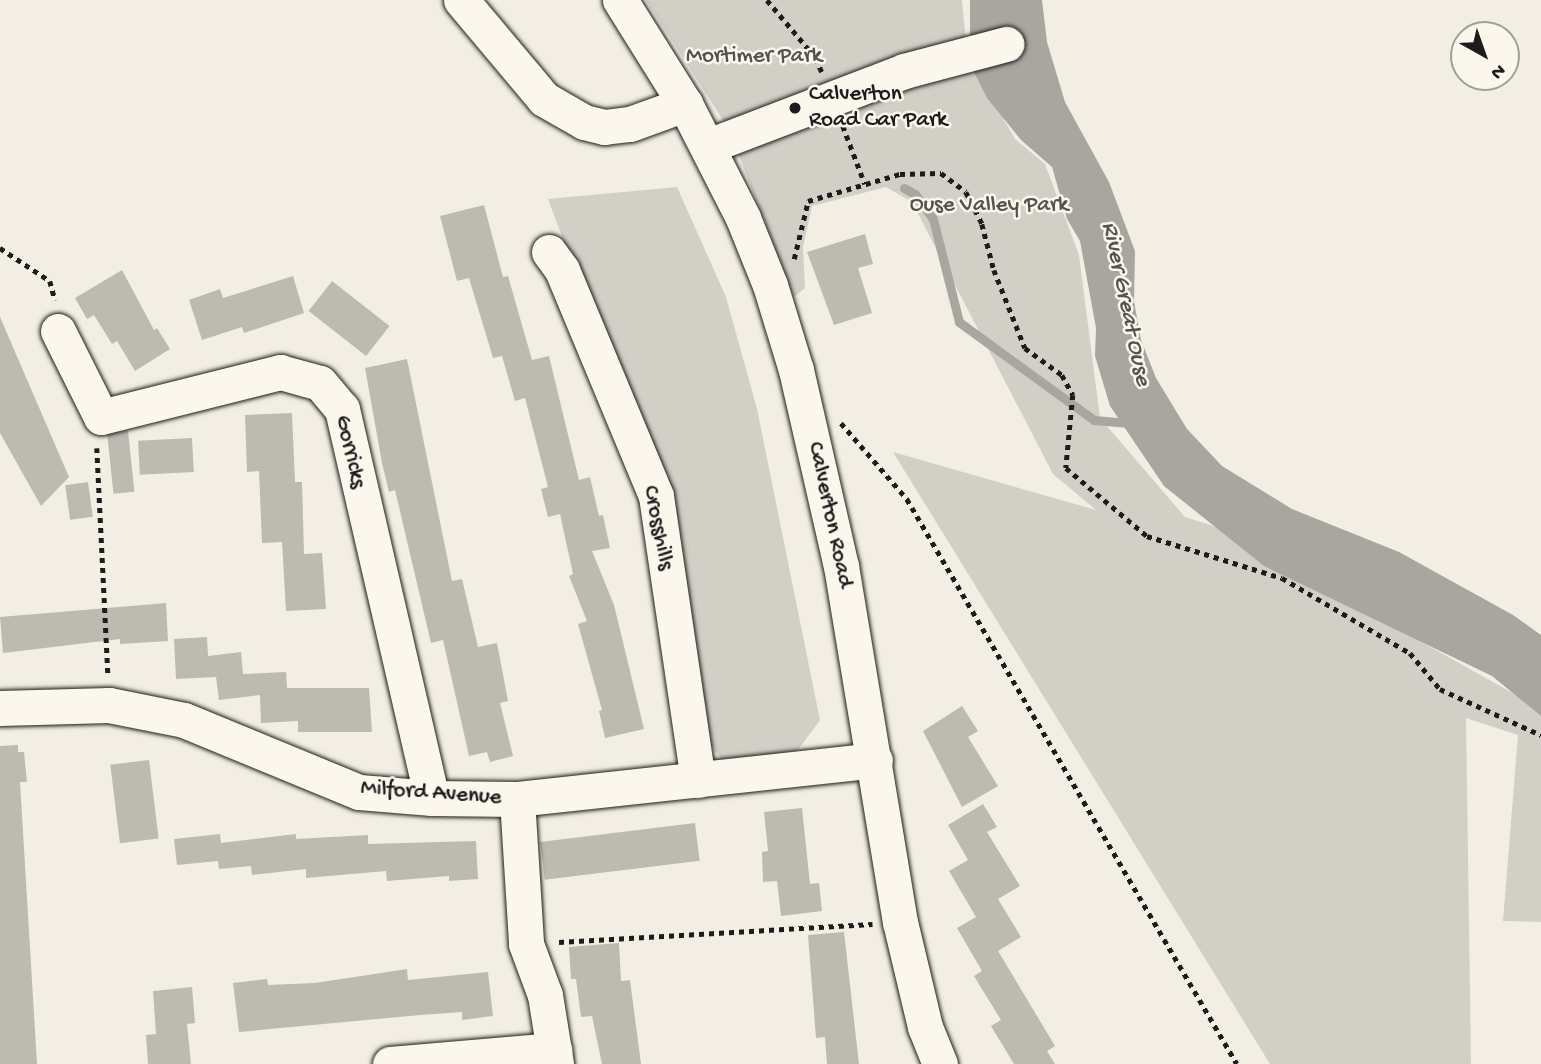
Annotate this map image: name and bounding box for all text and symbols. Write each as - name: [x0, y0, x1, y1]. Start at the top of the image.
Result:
- north arrow: [1450, 21, 1520, 91]
- park label: Mortimer Park: [686, 43, 822, 71]
- text: N: [1485, 58, 1510, 84]
- place label: Calverton Road Car Park: [809, 81, 947, 135]
- marker: Calverton Road Car Park: [787, 100, 803, 116]
- park label: Ouse Valley Park: [910, 192, 1068, 220]
- water label: River Great Ouse: [1094, 219, 1156, 389]
- street label: Gorricks: [327, 413, 371, 491]
- street label: Calverton Road: [800, 440, 858, 590]
- street label: Crosshills: [635, 483, 679, 573]
- street label: Milford Avenue: [360, 775, 502, 813]

